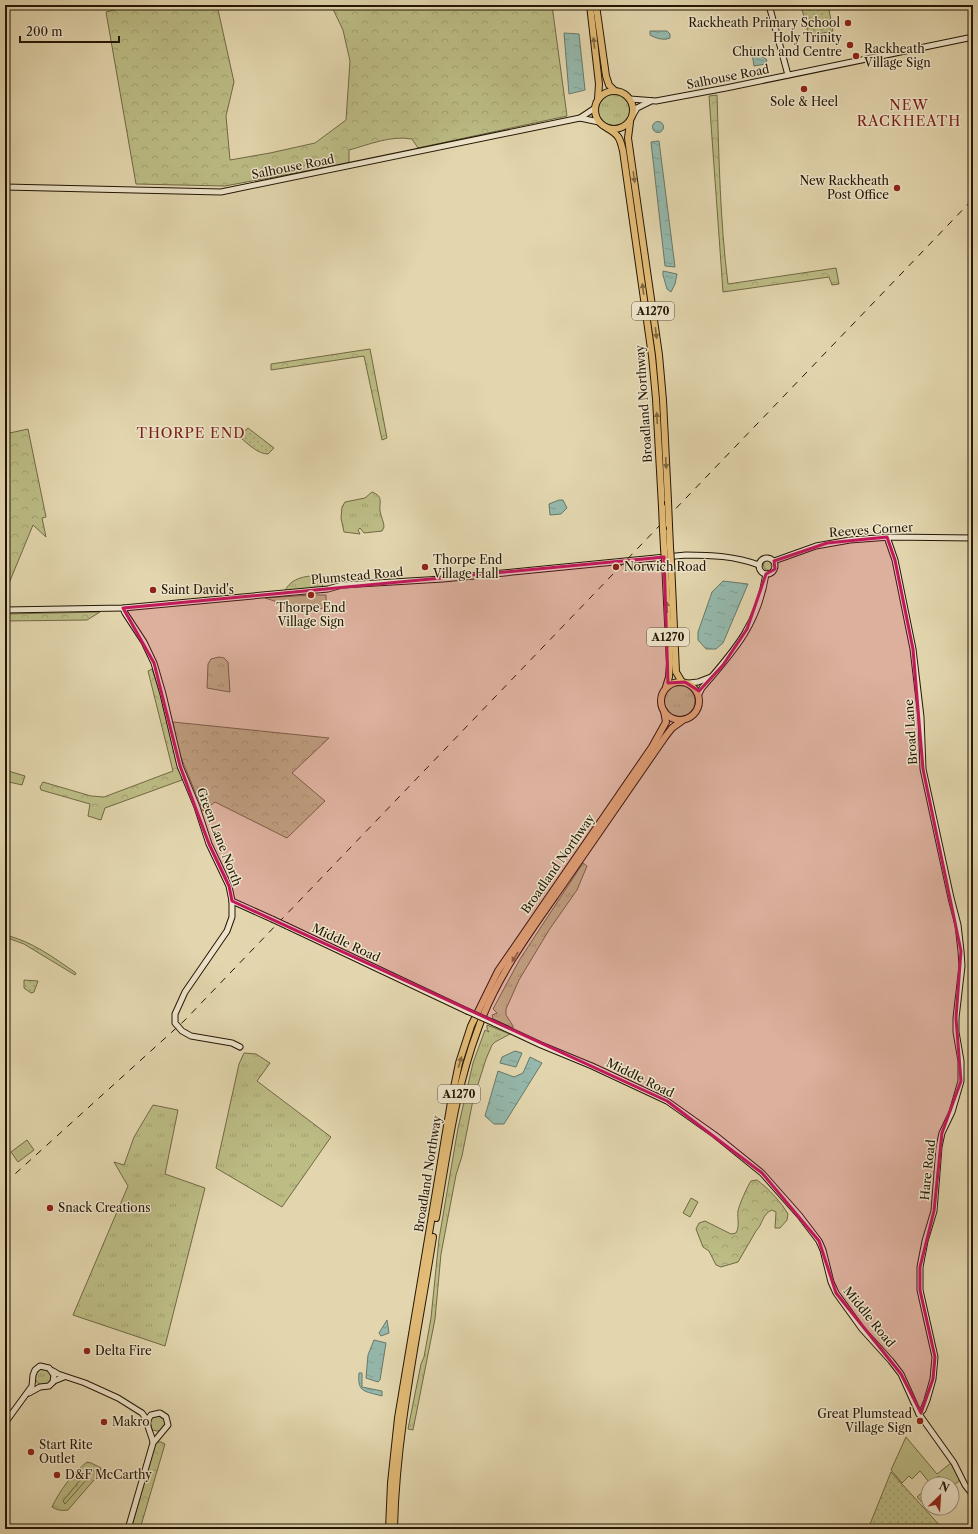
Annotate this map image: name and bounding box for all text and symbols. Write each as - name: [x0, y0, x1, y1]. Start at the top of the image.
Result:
- place label: Rackheath Primary School: [688, 15, 840, 30]
- scale bar: [20, 18, 119, 44]
- marker: Rackheath Primary School: [843, 18, 853, 28]
- text: 200 m: [26, 24, 63, 39]
- place label: Holy Trinity Church and Centre: [732, 30, 842, 59]
- one-way arrow: [591, 37, 597, 49]
- marker: Holy Trinity Church and Centre: [845, 40, 855, 50]
- place label: Rackheath Village Sign: [863, 41, 931, 70]
- marker: Rackheath Village Sign: [851, 51, 861, 61]
- street label: Salhouse Road: [685, 61, 771, 92]
- marker: Sole & Heel: [799, 84, 809, 94]
- place label: Sole & Heel: [770, 94, 838, 109]
- district label: NEW RACKHEATH: [857, 96, 961, 130]
- street label: Salhouse Road: [250, 151, 336, 182]
- one-way arrow: [631, 171, 637, 183]
- place label: New Rackheath Post Office: [799, 173, 889, 202]
- marker: New Rackheath Post Office: [892, 183, 902, 193]
- one-way arrow: [640, 282, 646, 295]
- road number: A1270: [632, 302, 674, 320]
- one-way arrow: [653, 327, 659, 339]
- street label: Broadland Northway: [632, 344, 655, 463]
- one-way arrow: [653, 412, 660, 424]
- district label: THORPE END: [136, 424, 246, 442]
- one-way arrow: [662, 457, 669, 469]
- street label: Reeves Corner: [828, 519, 913, 540]
- place label: Thorpe End Village Hall: [432, 552, 503, 581]
- place label: Norwich Road: [624, 559, 707, 574]
- marker: Thorpe End Village Hall: [420, 562, 430, 572]
- marker: Norwich Road: [611, 562, 621, 572]
- street label: Plumstead Road: [310, 564, 404, 587]
- place label: Saint David's: [161, 582, 234, 597]
- marker: Saint David's: [148, 585, 158, 595]
- marker: Thorpe End Village Sign: [306, 590, 316, 600]
- place label: Thorpe End Village Sign: [276, 600, 346, 629]
- one-way arrow: [664, 600, 670, 613]
- road number: A1270: [647, 628, 689, 646]
- street label: Broad Lane: [901, 698, 920, 765]
- street label: Green Lane North: [194, 786, 245, 889]
- street label: Broadland Northway: [518, 811, 598, 916]
- street label: Middle Road: [310, 920, 383, 965]
- one-way arrow: [511, 951, 518, 963]
- street label: Middle Road: [604, 1055, 677, 1101]
- one-way arrow: [457, 1056, 463, 1068]
- road number: A1270: [438, 1085, 480, 1103]
- street label: Broadland Northway: [411, 1114, 444, 1233]
- street label: Hare Road: [917, 1138, 938, 1201]
- place label: Snack Creations: [58, 1200, 150, 1215]
- marker: Snack Creations: [45, 1203, 55, 1213]
- street label: Middle Road: [840, 1283, 899, 1351]
- place label: Delta Fire: [95, 1343, 152, 1358]
- marker: Delta Fire: [82, 1346, 92, 1356]
- place label: Great Plumstead Village Sign: [817, 1406, 913, 1435]
- place label: Makro: [112, 1414, 150, 1429]
- marker: Great Plumstead Village Sign: [915, 1416, 925, 1426]
- marker: Makro: [99, 1417, 109, 1427]
- place label: Start Rite Outlet: [39, 1437, 93, 1466]
- marker: Start Rite Outlet: [26, 1447, 36, 1457]
- place label: D&F McCarthy: [65, 1467, 152, 1482]
- marker: D&F McCarthy: [52, 1470, 62, 1480]
- north arrow: [920, 1476, 960, 1516]
- text: N: [937, 1479, 952, 1495]

